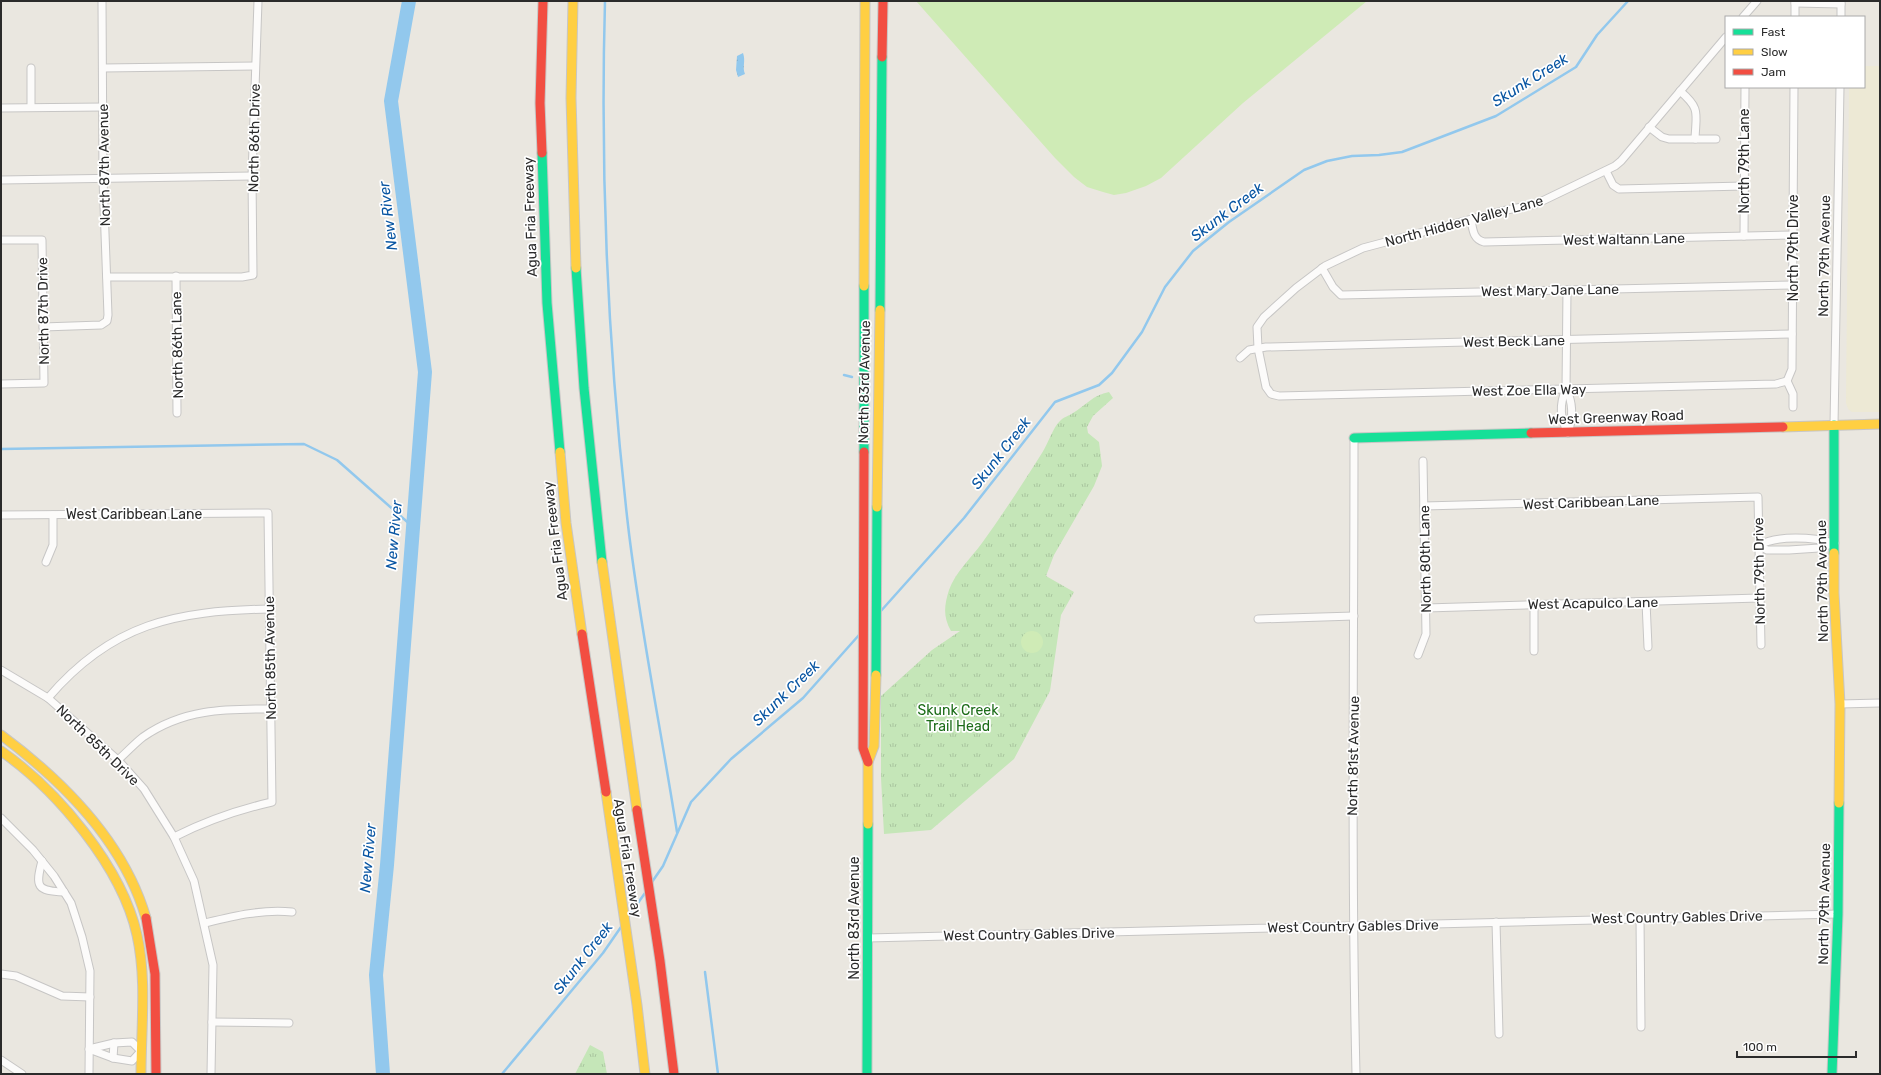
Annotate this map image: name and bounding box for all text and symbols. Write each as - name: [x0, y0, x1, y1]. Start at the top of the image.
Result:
- legend: [1725, 16, 1865, 88]
- text: Fast: [1761, 25, 1785, 39]
- text: Slow: [1761, 45, 1788, 59]
- water label: Skunk Creek: [1489, 49, 1572, 111]
- text: Jam: [1761, 65, 1786, 79]
- street label: North 86th Drive: [245, 83, 264, 193]
- street label: North 87th Avenue: [95, 103, 114, 226]
- street label: North 79th Lane: [1736, 108, 1753, 214]
- street label: Agua Fria Freeway: [520, 156, 541, 277]
- water label: New River: [375, 179, 401, 252]
- water label: Skunk Creek: [1187, 179, 1267, 245]
- street label: North Hidden Valley Lane: [1383, 192, 1545, 251]
- street label: North 79th Drive: [1785, 194, 1802, 302]
- street label: North 79th Avenue: [1815, 195, 1834, 317]
- street label: West Waltann Lane: [1563, 230, 1685, 249]
- street label: North 87th Drive: [34, 257, 53, 365]
- street label: West Mary Jane Lane: [1481, 281, 1619, 300]
- street label: North 86th Lane: [168, 291, 187, 399]
- street label: North 83rd Avenue: [855, 320, 874, 444]
- street label: West Beck Lane: [1463, 332, 1565, 351]
- street label: West Zoe Ella Way: [1472, 381, 1587, 400]
- street label: West Greenway Road: [1548, 407, 1684, 428]
- water label: Skunk Creek: [967, 413, 1035, 493]
- street label: Agua Fria Freeway: [540, 480, 571, 602]
- street label: West Caribbean Lane: [1522, 492, 1660, 513]
- water label: New River: [382, 498, 406, 570]
- street label: North 80th Lane: [1416, 505, 1435, 613]
- street label: West Caribbean Lane: [66, 506, 202, 523]
- street label: North 79th Drive: [1750, 517, 1769, 625]
- street label: North 79th Avenue: [1813, 520, 1832, 642]
- street label: West Acapulco Lane: [1528, 594, 1659, 613]
- street label: North 85th Avenue: [261, 596, 280, 720]
- water label: Skunk Creek: [749, 656, 824, 730]
- street label: North 81st Avenue: [1344, 696, 1363, 816]
- street label: North 85th Drive: [53, 701, 143, 789]
- park label: Skunk Creek Trail Head: [918, 702, 999, 735]
- street label: Agua Fria Freeway: [610, 797, 645, 919]
- water label: New River: [356, 821, 380, 893]
- street label: North 79th Avenue: [1815, 843, 1834, 965]
- street label: North 83rd Avenue: [846, 856, 863, 980]
- street label: West Country Gables Drive: [1591, 908, 1763, 927]
- street label: West Country Gables Drive: [1267, 917, 1439, 936]
- water label: Skunk Creek: [549, 918, 617, 998]
- street label: West Country Gables Drive: [943, 925, 1115, 944]
- scale bar: [1737, 1033, 1856, 1059]
- text: 100 m: [1743, 1040, 1777, 1054]

